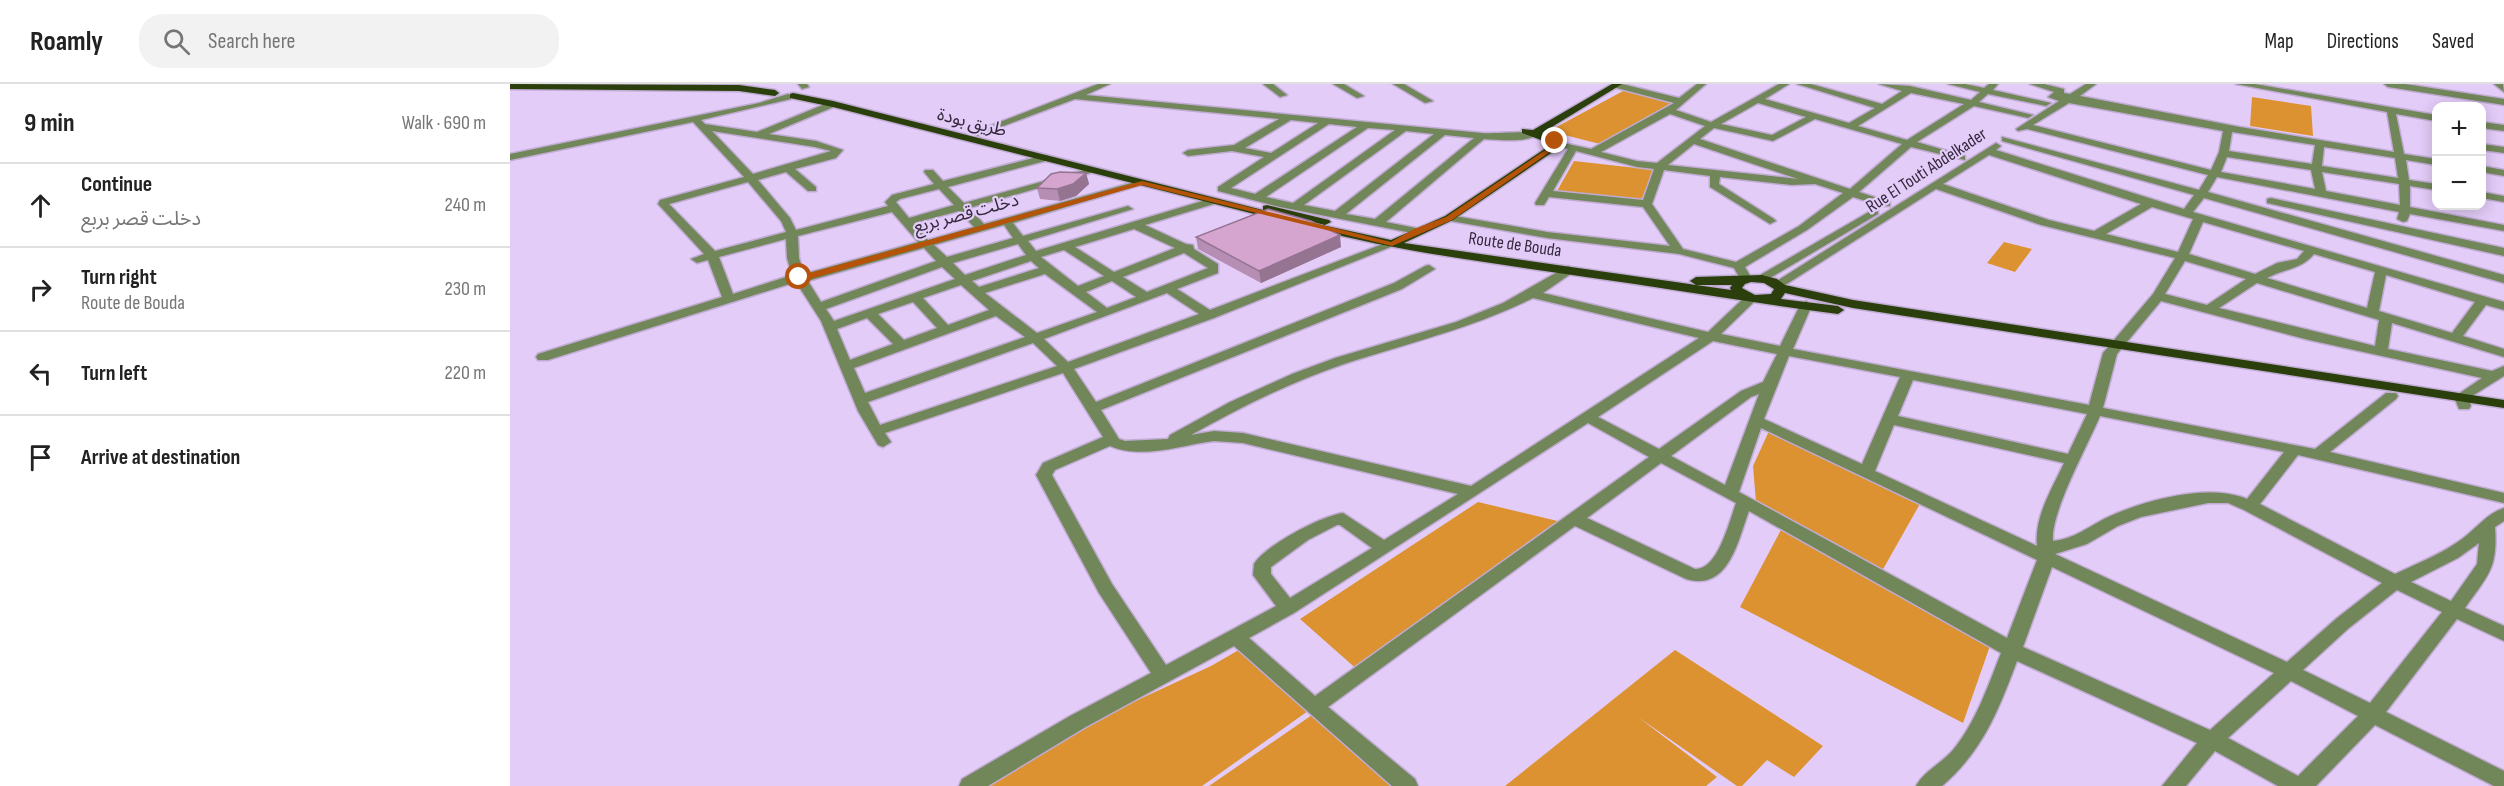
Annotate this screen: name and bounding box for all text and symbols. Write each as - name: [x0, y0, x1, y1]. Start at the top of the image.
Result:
- search box: [139, 14, 559, 68]
- text: Roamly: [30, 25, 103, 58]
- icon: search: [160, 25, 193, 58]
- text: Search here: [208, 28, 295, 55]
- text: Map: [2264, 29, 2294, 54]
- text: Directions: [2327, 29, 2399, 54]
- text: Saved: [2432, 29, 2474, 54]
- map controls: [2432, 102, 2486, 210]
- button: +: [2432, 102, 2486, 156]
- street label: طريق بودة: [935, 104, 1009, 141]
- text: 9 min: [24, 108, 74, 139]
- text: Walk · 690 m: [402, 111, 486, 135]
- street label: Rue El Touti Abdelkader: [1862, 124, 1991, 217]
- route end: [1541, 127, 1567, 153]
- button: −: [2432, 156, 2486, 210]
- text: Continue: [81, 171, 152, 198]
- icon: ahead: [24, 189, 57, 222]
- street label: دخلت قصر بربع: [911, 189, 1022, 241]
- text: 240 m: [445, 193, 486, 217]
- text: دخلت قصر بربع: [81, 207, 201, 231]
- street label: Route de Bouda: [1467, 228, 1563, 261]
- route start: [785, 263, 811, 289]
- text: Turn right: [81, 264, 157, 291]
- icon: right: [24, 273, 57, 306]
- text: 230 m: [444, 277, 486, 301]
- text: Route de Bouda: [81, 291, 185, 315]
- icon: left: [24, 357, 57, 390]
- text: Turn left: [81, 360, 147, 387]
- text: 220 m: [445, 361, 486, 385]
- icon: arrive: [24, 441, 57, 474]
- text: Arrive at destination: [81, 444, 240, 471]

